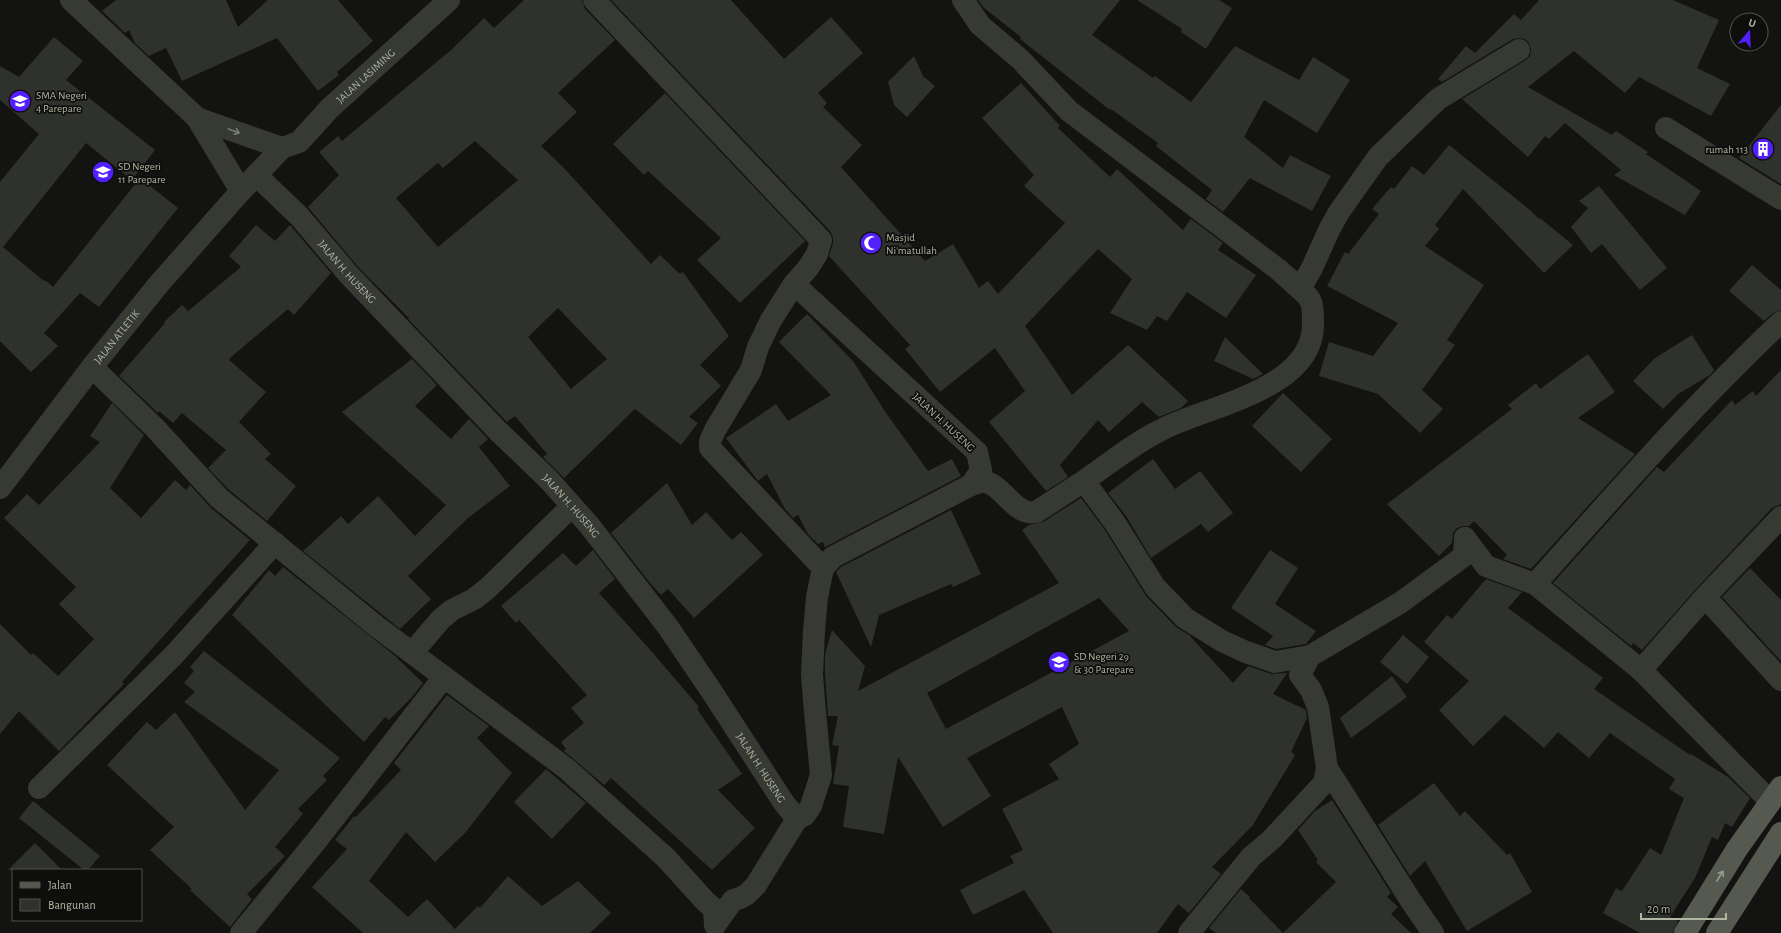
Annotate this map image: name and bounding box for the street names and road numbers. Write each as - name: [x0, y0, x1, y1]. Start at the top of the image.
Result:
- street label: JALAN LASIMING: [334, 47, 397, 105]
- street label: JALAN H. HUSENG: [316, 238, 378, 306]
- street label: JALAN ATLETIK: [92, 307, 142, 366]
- street label: JALAN H. HUSENG: [911, 391, 977, 454]
- street label: JALAN H. HUSENG: [540, 472, 601, 540]
- street label: JALAN H. HUSENG: [734, 731, 787, 805]

